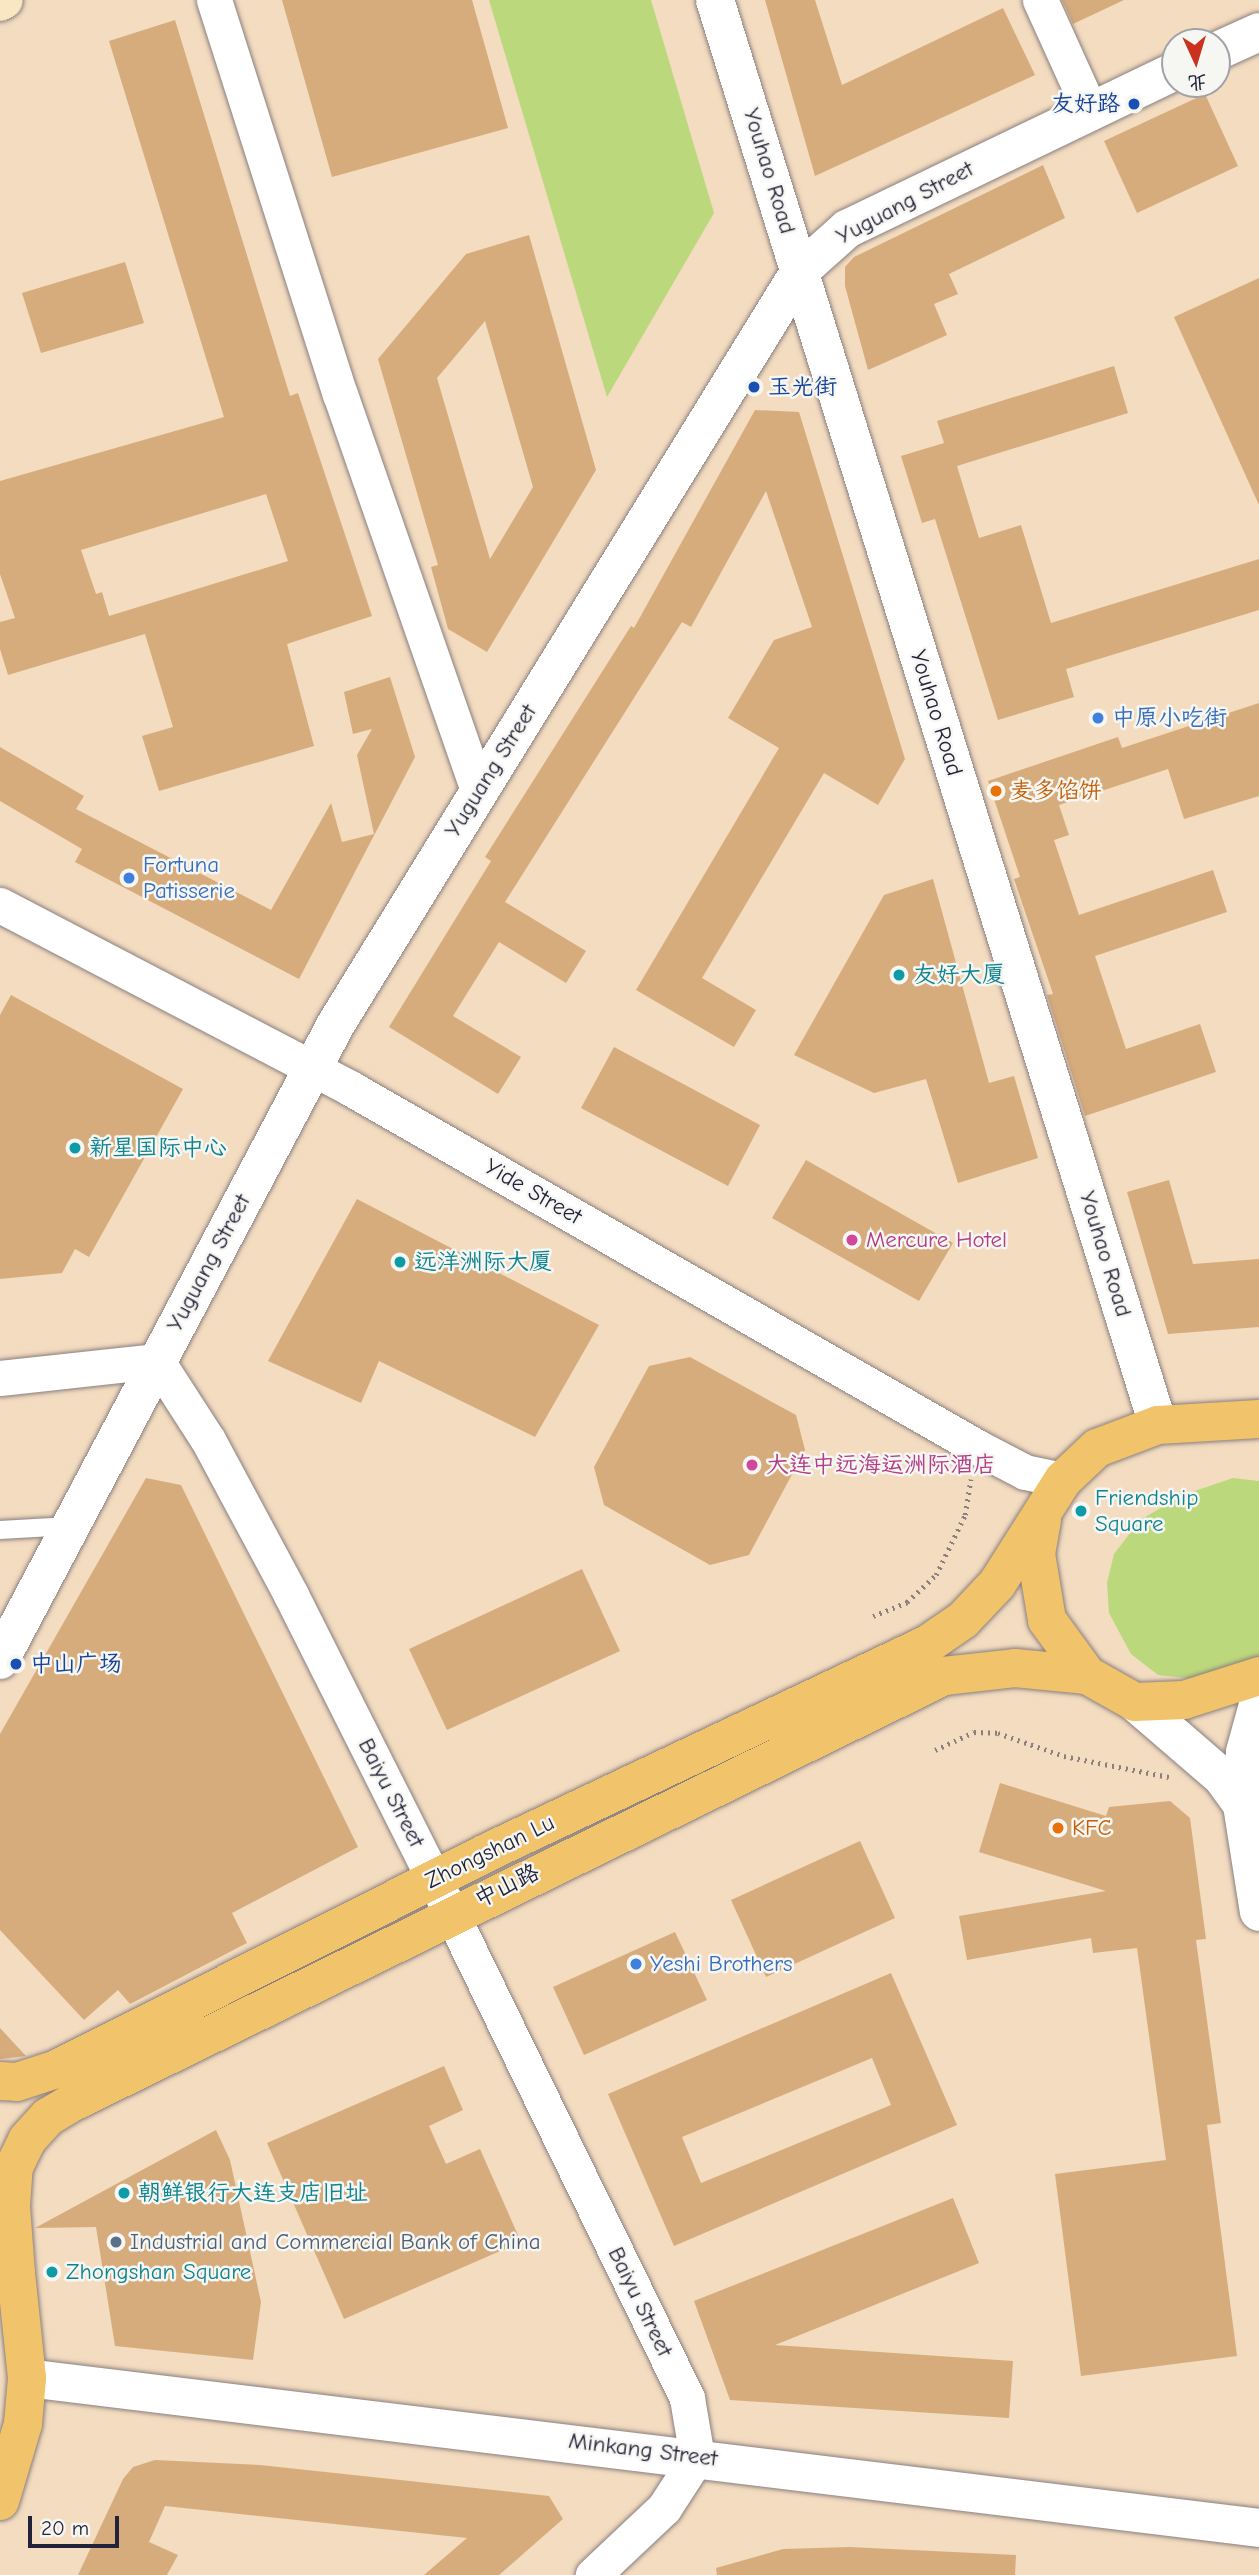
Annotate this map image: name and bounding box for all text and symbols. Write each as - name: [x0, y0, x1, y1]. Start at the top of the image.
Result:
- north arrow: [1161, 28, 1231, 98]
- text: 北: [1187, 70, 1208, 94]
- place label: 友好路: [1051, 90, 1120, 118]
- marker: 友好路: [1126, 96, 1142, 112]
- street label: Youhao Road: [737, 105, 801, 237]
- street label: Yuguang Street: [832, 155, 978, 251]
- place label: 玉光街: [768, 373, 837, 401]
- marker: 玉光街: [746, 379, 762, 395]
- street label: Youhao Road: [904, 647, 968, 779]
- street label: Yuguang Street: [439, 699, 543, 843]
- place label: 中原小吃街: [1112, 704, 1227, 732]
- marker: 中原小吃街: [1090, 710, 1106, 726]
- place label: 麦多馅饼: [1010, 777, 1102, 805]
- marker: 麦多馅饼: [988, 783, 1004, 799]
- place label: Fortuna Patisserie: [143, 851, 235, 905]
- marker: Fortuna Patisserie: [121, 870, 137, 886]
- place label: 友好大厦: [913, 961, 1005, 989]
- marker: 友好大厦: [891, 967, 907, 983]
- place label: 新星国际中心: [89, 1134, 227, 1162]
- marker: 新星国际中心: [67, 1140, 83, 1156]
- street label: Yide Street: [479, 1153, 587, 1231]
- street label: Youhao Road: [1073, 1188, 1137, 1320]
- street label: Yuguang Street: [161, 1190, 257, 1336]
- place label: Mercure Hotel: [866, 1226, 1007, 1254]
- marker: Mercure Hotel: [844, 1232, 860, 1248]
- place label: 远洋洲际大厦: [414, 1248, 552, 1276]
- marker: 远洋洲际大厦: [392, 1254, 408, 1270]
- place label: 大连中远海运洲际酒店: [766, 1451, 996, 1479]
- marker: 大连中远海运洲际酒店: [744, 1457, 760, 1473]
- place label: Friendship Square: [1095, 1484, 1198, 1538]
- marker: Friendship Square: [1073, 1503, 1089, 1519]
- place label: 中山广场: [30, 1650, 122, 1678]
- marker: 中山广场: [8, 1656, 24, 1672]
- street label: Baiyu Street: [352, 1734, 430, 1852]
- street label: Zhongshan Lu: [421, 1809, 559, 1895]
- place label: KFC: [1072, 1814, 1112, 1842]
- marker: KFC: [1050, 1820, 1066, 1836]
- street label: 中山路: [470, 1858, 544, 1914]
- place label: Yeshi Brothers: [650, 1950, 793, 1978]
- marker: Yeshi Brothers: [628, 1956, 644, 1972]
- place label: 朝鲜银行大连支店旧址: [138, 2179, 368, 2207]
- marker: 朝鲜银行大连支店旧址: [116, 2185, 132, 2201]
- place label: Industrial and Commercial Bank of China: [130, 2228, 541, 2256]
- marker: Industrial and Commercial Bank of China: [108, 2234, 124, 2250]
- street label: Baiyu Street: [602, 2243, 678, 2361]
- place label: Zhongshan Square: [66, 2258, 251, 2286]
- marker: Zhongshan Square: [44, 2264, 60, 2280]
- street label: Minkang Street: [567, 2427, 719, 2473]
- scale bar: [32, 2502, 122, 2546]
- text: 20 m: [41, 2516, 89, 2540]

